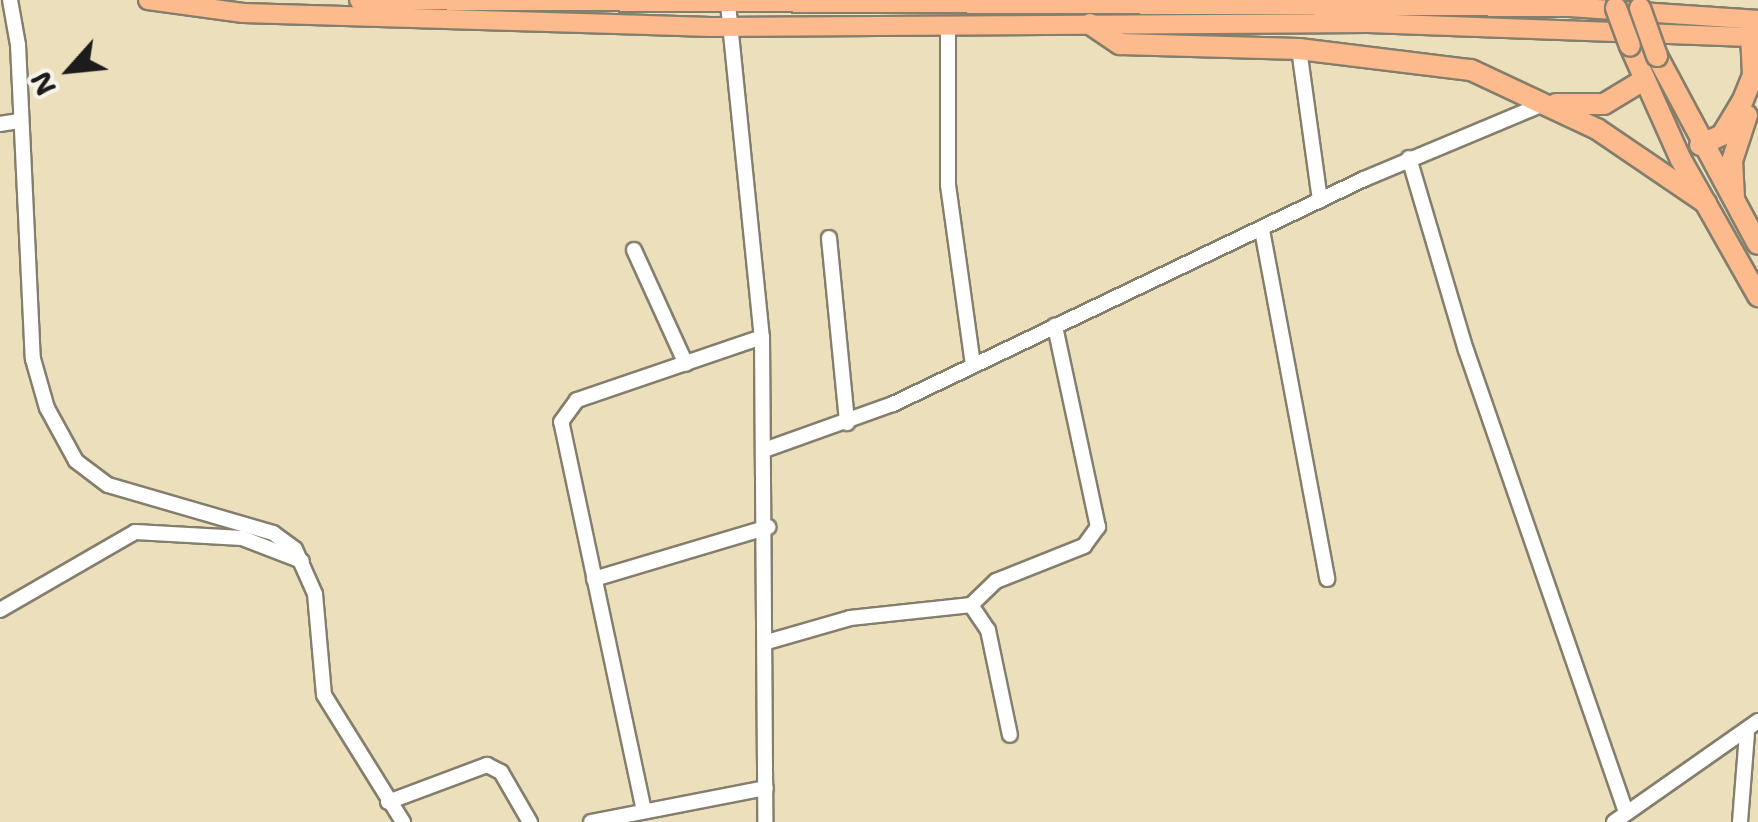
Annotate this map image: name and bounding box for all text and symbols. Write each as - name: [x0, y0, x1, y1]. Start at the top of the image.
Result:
- north arrow: [20, 20, 120, 120]
- text: N: [21, 65, 65, 102]

